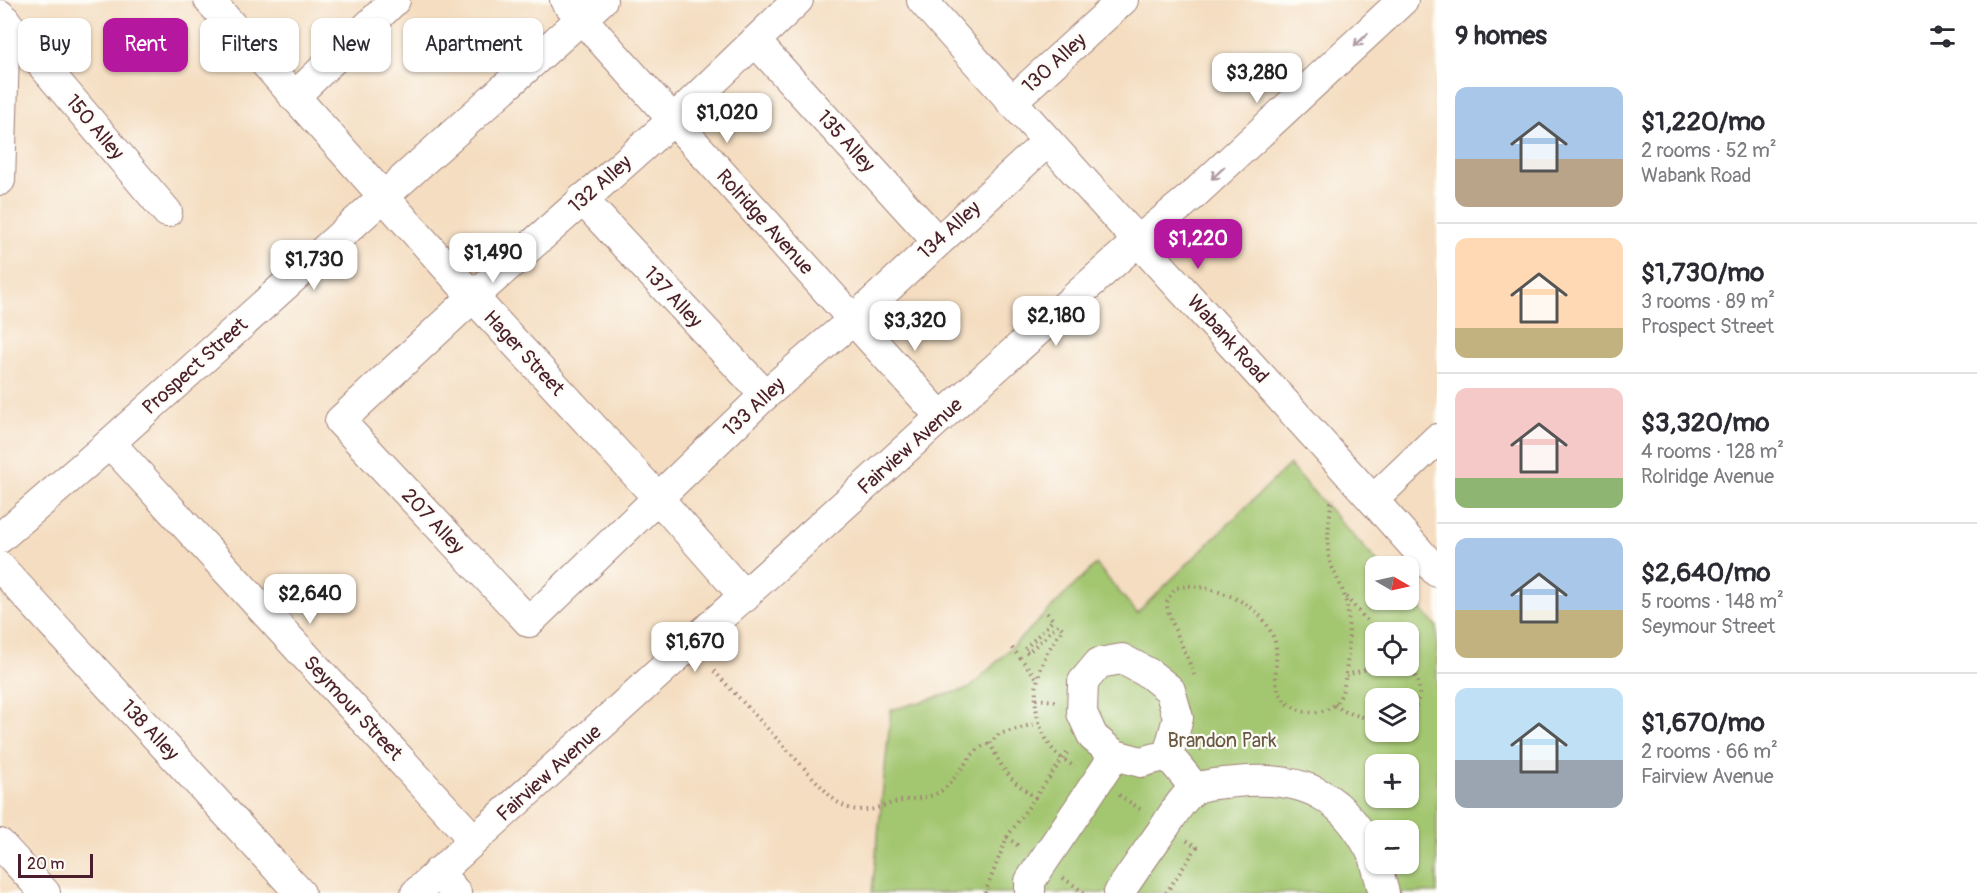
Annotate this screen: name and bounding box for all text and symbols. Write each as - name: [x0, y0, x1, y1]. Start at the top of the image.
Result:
- chip: Buy: [18, 18, 91, 72]
- chip: Rent: [103, 18, 188, 72]
- chip: Filters: [200, 18, 299, 72]
- chip: New: [311, 18, 391, 72]
- chip: Apartment: [403, 18, 543, 72]
- text: 9 homes: [1455, 20, 1547, 52]
- icon: filters: [1926, 20, 1959, 53]
- street label: 130 Alley: [1017, 27, 1092, 98]
- one-way arrow: [1353, 33, 1368, 47]
- pin: $3,280: [1208, 53, 1306, 104]
- text: $3,280: [1226, 60, 1288, 85]
- street label: 150 Alley: [60, 89, 130, 165]
- pin: $1,020: [678, 93, 776, 144]
- text: $1,020: [696, 100, 758, 125]
- street label: 135 Alley: [812, 105, 881, 178]
- text: $1,220/mo: [1641, 106, 1765, 138]
- icon: home: [1503, 111, 1575, 183]
- text: 2 rooms · 52 m²: [1641, 138, 1777, 163]
- street label: 132 Alley: [563, 150, 637, 218]
- text: Wabank Road: [1641, 163, 1751, 188]
- street label: Rolridge Avenue: [711, 164, 819, 280]
- one-way arrow: [1210, 166, 1225, 180]
- street label: 134 Alley: [912, 195, 986, 265]
- pin: $1,220: [1149, 219, 1247, 270]
- text: $1,220: [1168, 226, 1228, 251]
- pin: $1,490: [444, 233, 542, 284]
- pin: $1,730: [265, 240, 363, 291]
- text: $1,490: [463, 240, 523, 265]
- text: $1,730: [284, 247, 344, 272]
- text: $1,730/mo: [1641, 257, 1764, 289]
- street label: 137 Alley: [638, 261, 708, 333]
- icon: home: [1503, 262, 1575, 334]
- text: 3 rooms · 89 m²: [1641, 289, 1775, 314]
- street label: Wabank Road: [1182, 290, 1274, 388]
- pin: $2,180: [1007, 296, 1105, 347]
- pin: $3,320: [866, 301, 964, 352]
- text: $2,180: [1027, 303, 1085, 328]
- street label: Hager Street: [478, 305, 570, 402]
- text: $3,320: [883, 308, 947, 333]
- street label: Prospect Street: [137, 312, 254, 420]
- text: Prospect Street: [1641, 314, 1774, 339]
- street label: 133 Alley: [718, 372, 790, 442]
- street label: Fairview Avenue: [852, 392, 968, 500]
- text: $3,320/mo: [1641, 407, 1769, 439]
- icon: home: [1503, 412, 1575, 484]
- text: 4 rooms · 128 m²: [1641, 439, 1784, 464]
- text: Rolridge Avenue: [1641, 464, 1774, 489]
- street label: 207 Alley: [396, 483, 470, 559]
- north arrow: [1365, 556, 1419, 610]
- map controls: [1365, 556, 1419, 874]
- text: $2,640/mo: [1641, 557, 1771, 589]
- icon: home: [1503, 562, 1575, 634]
- pin: $2,640: [261, 574, 359, 625]
- text: $2,640: [278, 581, 342, 606]
- text: 5 rooms · 148 m²: [1641, 589, 1784, 614]
- text: Seymour Street: [1641, 614, 1775, 639]
- pin: $1,670: [646, 622, 744, 673]
- button: locate: [1365, 622, 1419, 676]
- text: $1,670: [665, 629, 725, 654]
- street label: Seymour Street: [298, 650, 409, 766]
- button: layers: [1365, 688, 1419, 742]
- street label: 138 Alley: [116, 694, 185, 766]
- text: $1,670/mo: [1641, 707, 1765, 739]
- icon: home: [1503, 712, 1575, 784]
- street label: Fairview Avenue: [491, 719, 607, 827]
- park label: Brandon Park: [1167, 728, 1277, 753]
- text: 2 rooms · 66 m²: [1641, 739, 1778, 764]
- button: +: [1365, 754, 1419, 808]
- text: Fairview Avenue: [1641, 764, 1774, 789]
- button: −: [1365, 820, 1419, 874]
- scale bar: [18, 851, 93, 878]
- text: 20 m: [27, 854, 65, 874]

